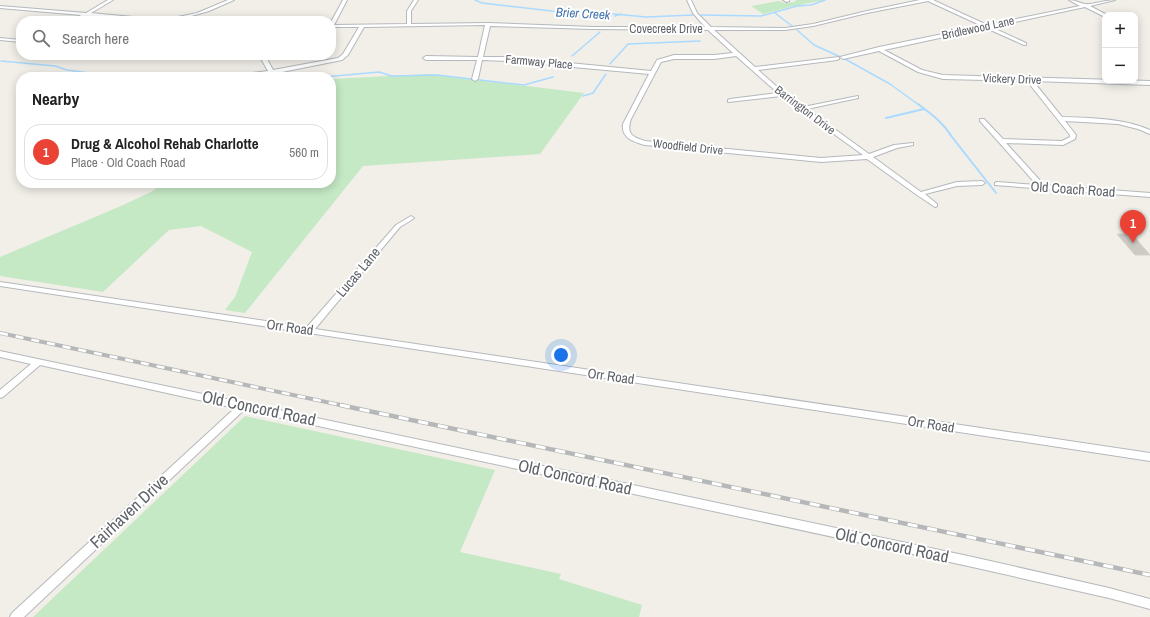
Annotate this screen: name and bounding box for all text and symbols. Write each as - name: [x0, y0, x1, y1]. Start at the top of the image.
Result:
- water label: Brier Creek: [555, 4, 611, 23]
- street label: Bridlewood Lane: [940, 12, 1016, 44]
- map controls: [1102, 12, 1138, 84]
- button: +: [1102, 12, 1138, 48]
- search box: [16, 16, 336, 60]
- street label: Covecreek Drive: [629, 21, 703, 37]
- icon: search: [30, 27, 52, 49]
- text: Search here: [62, 28, 129, 49]
- button: −: [1102, 48, 1138, 84]
- street label: Farmway Place: [505, 51, 573, 73]
- street label: Vickery Drive: [982, 70, 1042, 88]
- street label: Barrington Drive: [771, 82, 839, 138]
- text: Nearby: [32, 87, 79, 110]
- text: Drug & Alcohol Rehab Charlotte: [71, 133, 259, 154]
- street label: Woodfield Drive: [652, 135, 724, 159]
- text: 1: [43, 144, 49, 161]
- text: 560 m: [289, 144, 319, 161]
- text: Place · Old Coach Road: [71, 154, 185, 171]
- street label: Old Coach Road: [1030, 177, 1116, 201]
- pin: 1: [1120, 210, 1146, 243]
- street label: Lucas Lane: [332, 243, 384, 301]
- street label: Orr Road: [265, 315, 315, 339]
- your location: [551, 345, 571, 365]
- street label: Orr Road: [586, 364, 636, 388]
- street label: Old Concord Road: [200, 384, 318, 431]
- street label: Orr Road: [906, 411, 956, 437]
- street label: Old Concord Road: [516, 453, 634, 500]
- street label: Fairhaven Drive: [85, 468, 173, 553]
- street label: Old Concord Road: [833, 521, 951, 568]

